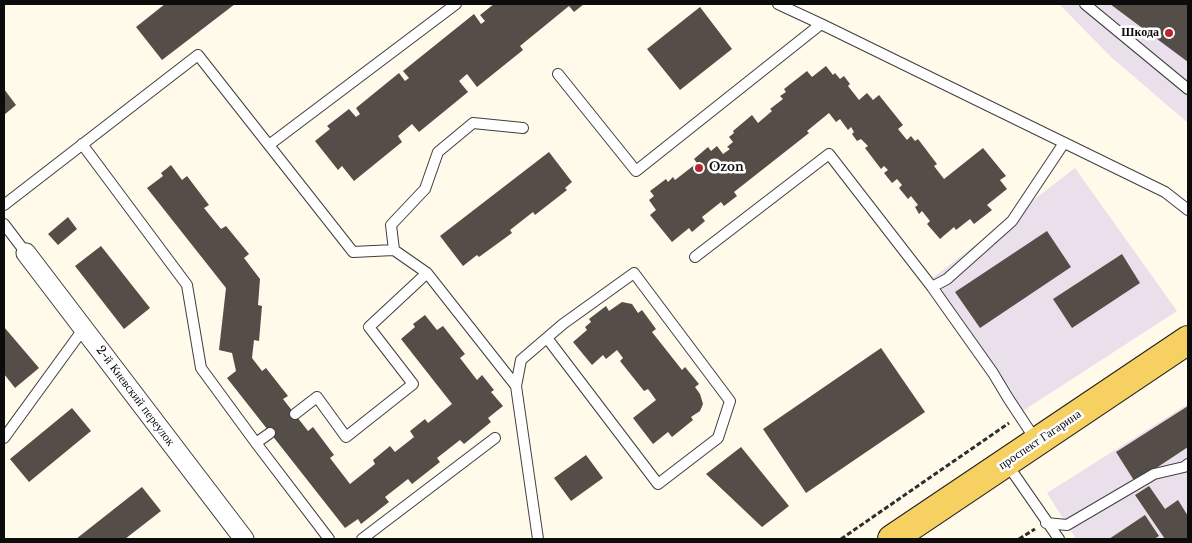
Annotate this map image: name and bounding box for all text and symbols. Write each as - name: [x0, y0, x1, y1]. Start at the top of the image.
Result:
- place label: Шкода: [1121, 26, 1159, 40]
- marker: Шкода: [1163, 27, 1175, 39]
- place label: Ozon: [709, 161, 744, 175]
- marker: Ozon: [693, 162, 705, 174]
- street label: 2-й Киевский переулок: [93, 343, 177, 449]
- street label: проспект Гагарина: [996, 407, 1084, 473]

